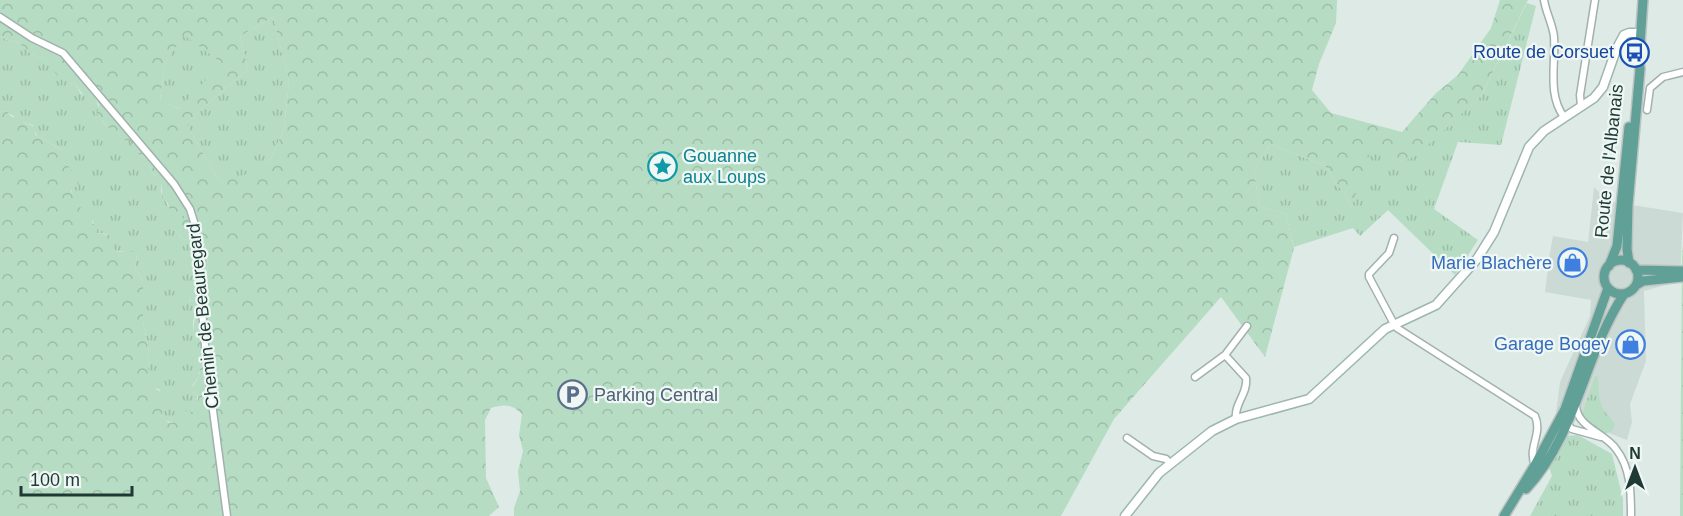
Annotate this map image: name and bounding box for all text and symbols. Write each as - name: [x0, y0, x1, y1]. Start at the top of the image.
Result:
- bus stop icon: Route de Corsuet: [1619, 36, 1651, 68]
- place label: Route de Corsuet: [1473, 42, 1614, 62]
- street label: Route de l'Albanais: [1591, 83, 1627, 239]
- place label: Gouanne aux Loups: [683, 146, 766, 187]
- place icon: Gouanne aux Loups: [646, 150, 678, 182]
- street label: Chemin de Beauregard: [183, 222, 223, 410]
- shop icon: Marie Blachère: [1557, 247, 1589, 279]
- place label: Marie Blachère: [1431, 253, 1552, 273]
- shop icon: Garage Bogey: [1615, 328, 1647, 360]
- place label: Garage Bogey: [1494, 334, 1610, 354]
- parking icon: Parking Central: [557, 379, 589, 411]
- place label: Parking Central: [594, 385, 718, 405]
- north arrow: [1605, 438, 1665, 498]
- text: N: [1629, 445, 1641, 462]
- scale bar: [21, 459, 132, 497]
- text: 100 m: [30, 470, 80, 490]

